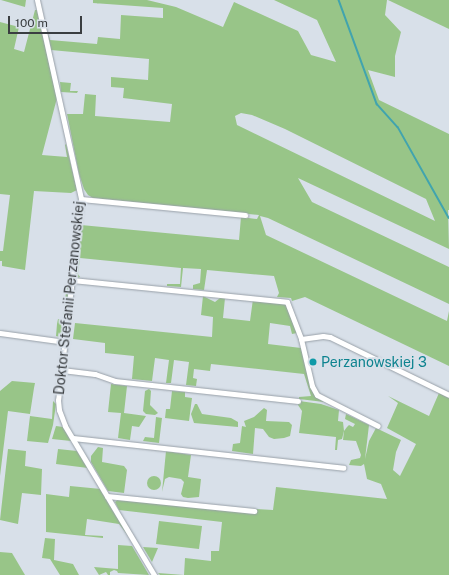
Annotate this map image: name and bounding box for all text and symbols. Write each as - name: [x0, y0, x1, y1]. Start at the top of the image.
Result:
- scale bar: [10, 8, 84, 34]
- text: 100 m: [15, 16, 48, 30]
- street label: Doktor Stefanii Perzanowskiej: [50, 200, 88, 396]
- place label: Perzanowskiej 3: [321, 354, 427, 370]
- marker: Perzanowskiej 3: [308, 357, 318, 367]

